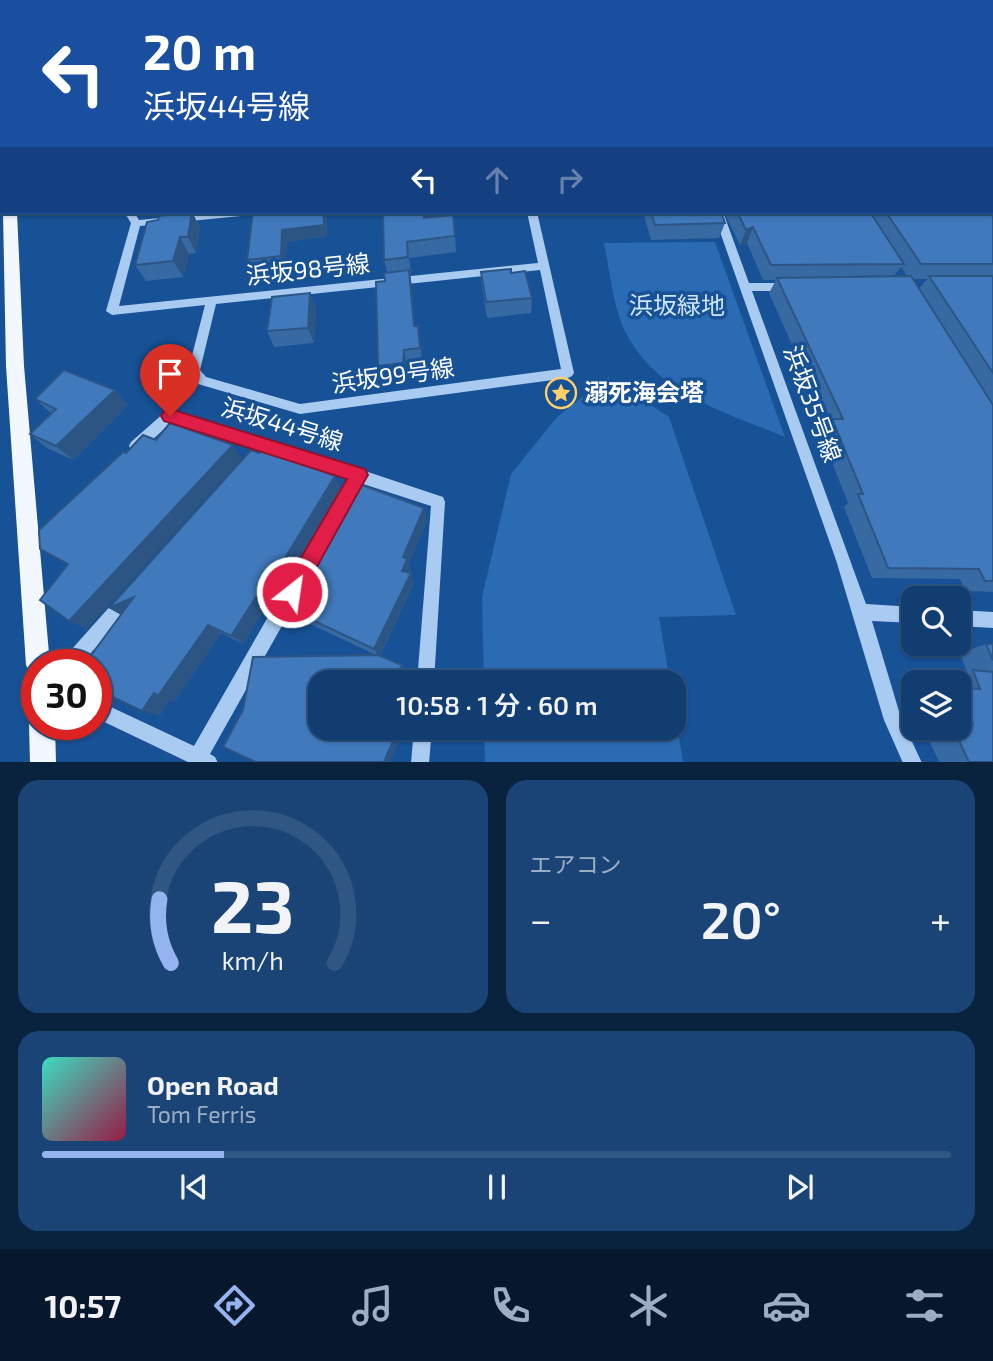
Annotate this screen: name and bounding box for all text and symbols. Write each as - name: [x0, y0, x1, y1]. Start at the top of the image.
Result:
- text: 20 m: [143, 21, 256, 80]
- icon: left: [28, 28, 119, 119]
- text: 浜坂44号線: [143, 86, 310, 124]
- icon: left: [405, 161, 443, 199]
- icon: ahead: [478, 161, 516, 199]
- icon: right: [551, 161, 589, 199]
- street label: 浜坂98号線: [245, 248, 371, 289]
- park label: 浜坂緑地: [629, 290, 725, 319]
- street label: 浜坂35号線: [779, 341, 848, 466]
- pin: [140, 344, 200, 416]
- street label: 浜坂99号線: [330, 352, 456, 397]
- icon: arrive: [151, 355, 189, 393]
- place icon: 溺死海会塔: [544, 376, 578, 410]
- place label: 溺死海会塔: [584, 377, 704, 406]
- street label: 浜坂44号線: [218, 391, 347, 456]
- position arrow: [255, 555, 329, 629]
- map controls: [901, 586, 971, 740]
- button: search: [901, 586, 971, 656]
- speed limit sign: 30: [21, 649, 112, 740]
- button: layers: [901, 670, 971, 740]
- text: 10:58 · 1 分 · 60 m: [396, 689, 598, 720]
- text: エアコン: [530, 850, 622, 878]
- text: 23: [211, 860, 295, 948]
- text: 20°: [701, 887, 781, 949]
- text: −: [530, 896, 552, 942]
- text: +: [930, 896, 951, 942]
- text: km/h: [222, 944, 284, 974]
- text: Open Road: [147, 1069, 279, 1100]
- text: Tom Ferris: [147, 1100, 256, 1128]
- icon: previous: [175, 1168, 213, 1206]
- icon: pause: [478, 1168, 516, 1206]
- icon: next: [781, 1168, 819, 1206]
- icon: directions: [210, 1281, 259, 1330]
- icon: music: [348, 1281, 397, 1330]
- icon: phone: [486, 1281, 535, 1330]
- icon: climate: [624, 1281, 673, 1330]
- icon: car: [762, 1281, 811, 1330]
- icon: filters: [900, 1281, 949, 1330]
- text: 10:57: [44, 1286, 121, 1324]

